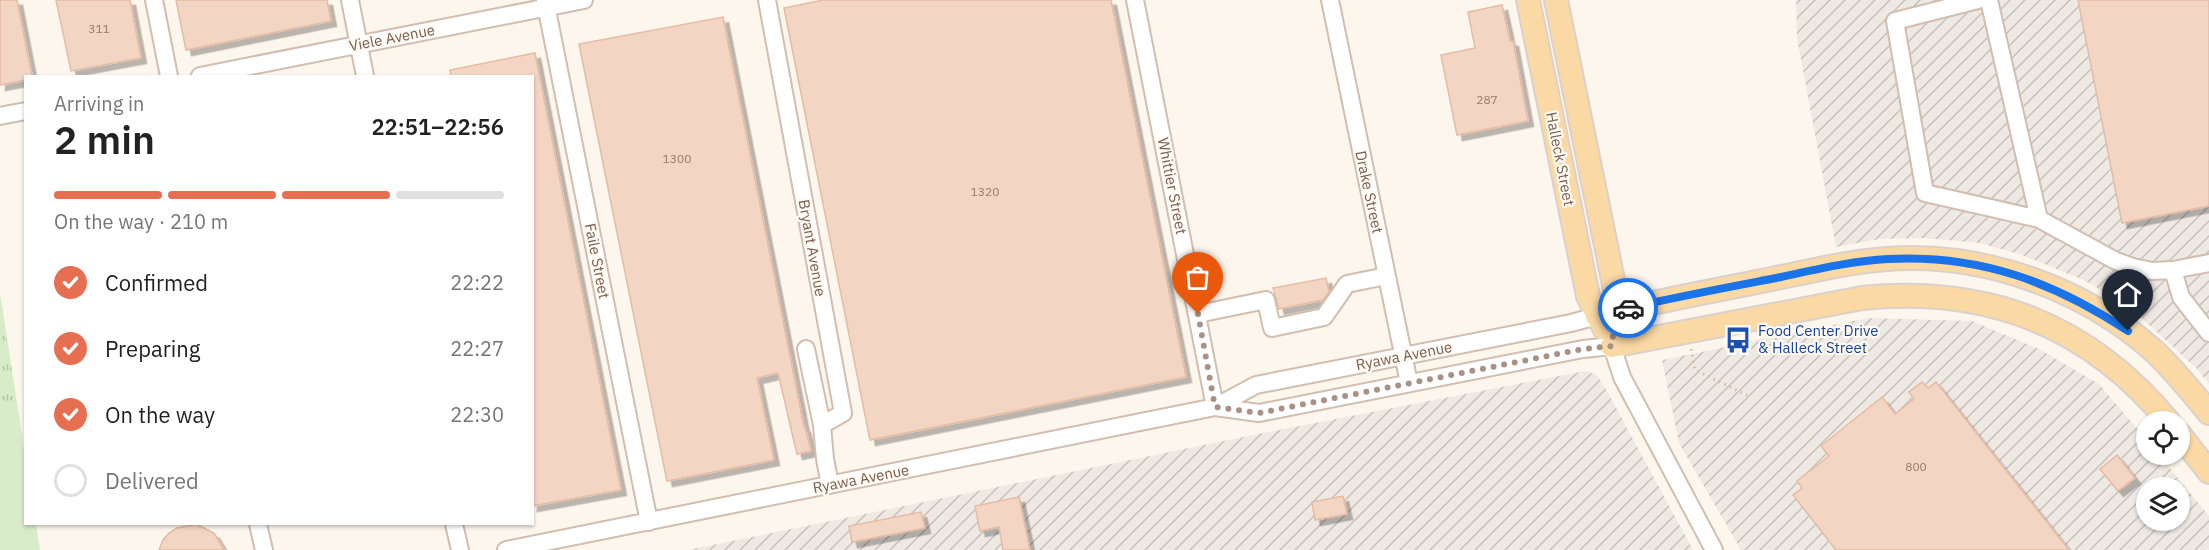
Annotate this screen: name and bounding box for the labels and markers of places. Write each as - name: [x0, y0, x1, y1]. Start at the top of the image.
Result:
- pin: [1172, 252, 1223, 314]
- pin: [2102, 269, 2153, 331]
- place label: Food Center Drive & Halleck Street: [1758, 321, 1878, 357]
- bus stop icon: Food Center Drive & Halleck Street: [1723, 325, 1753, 355]

